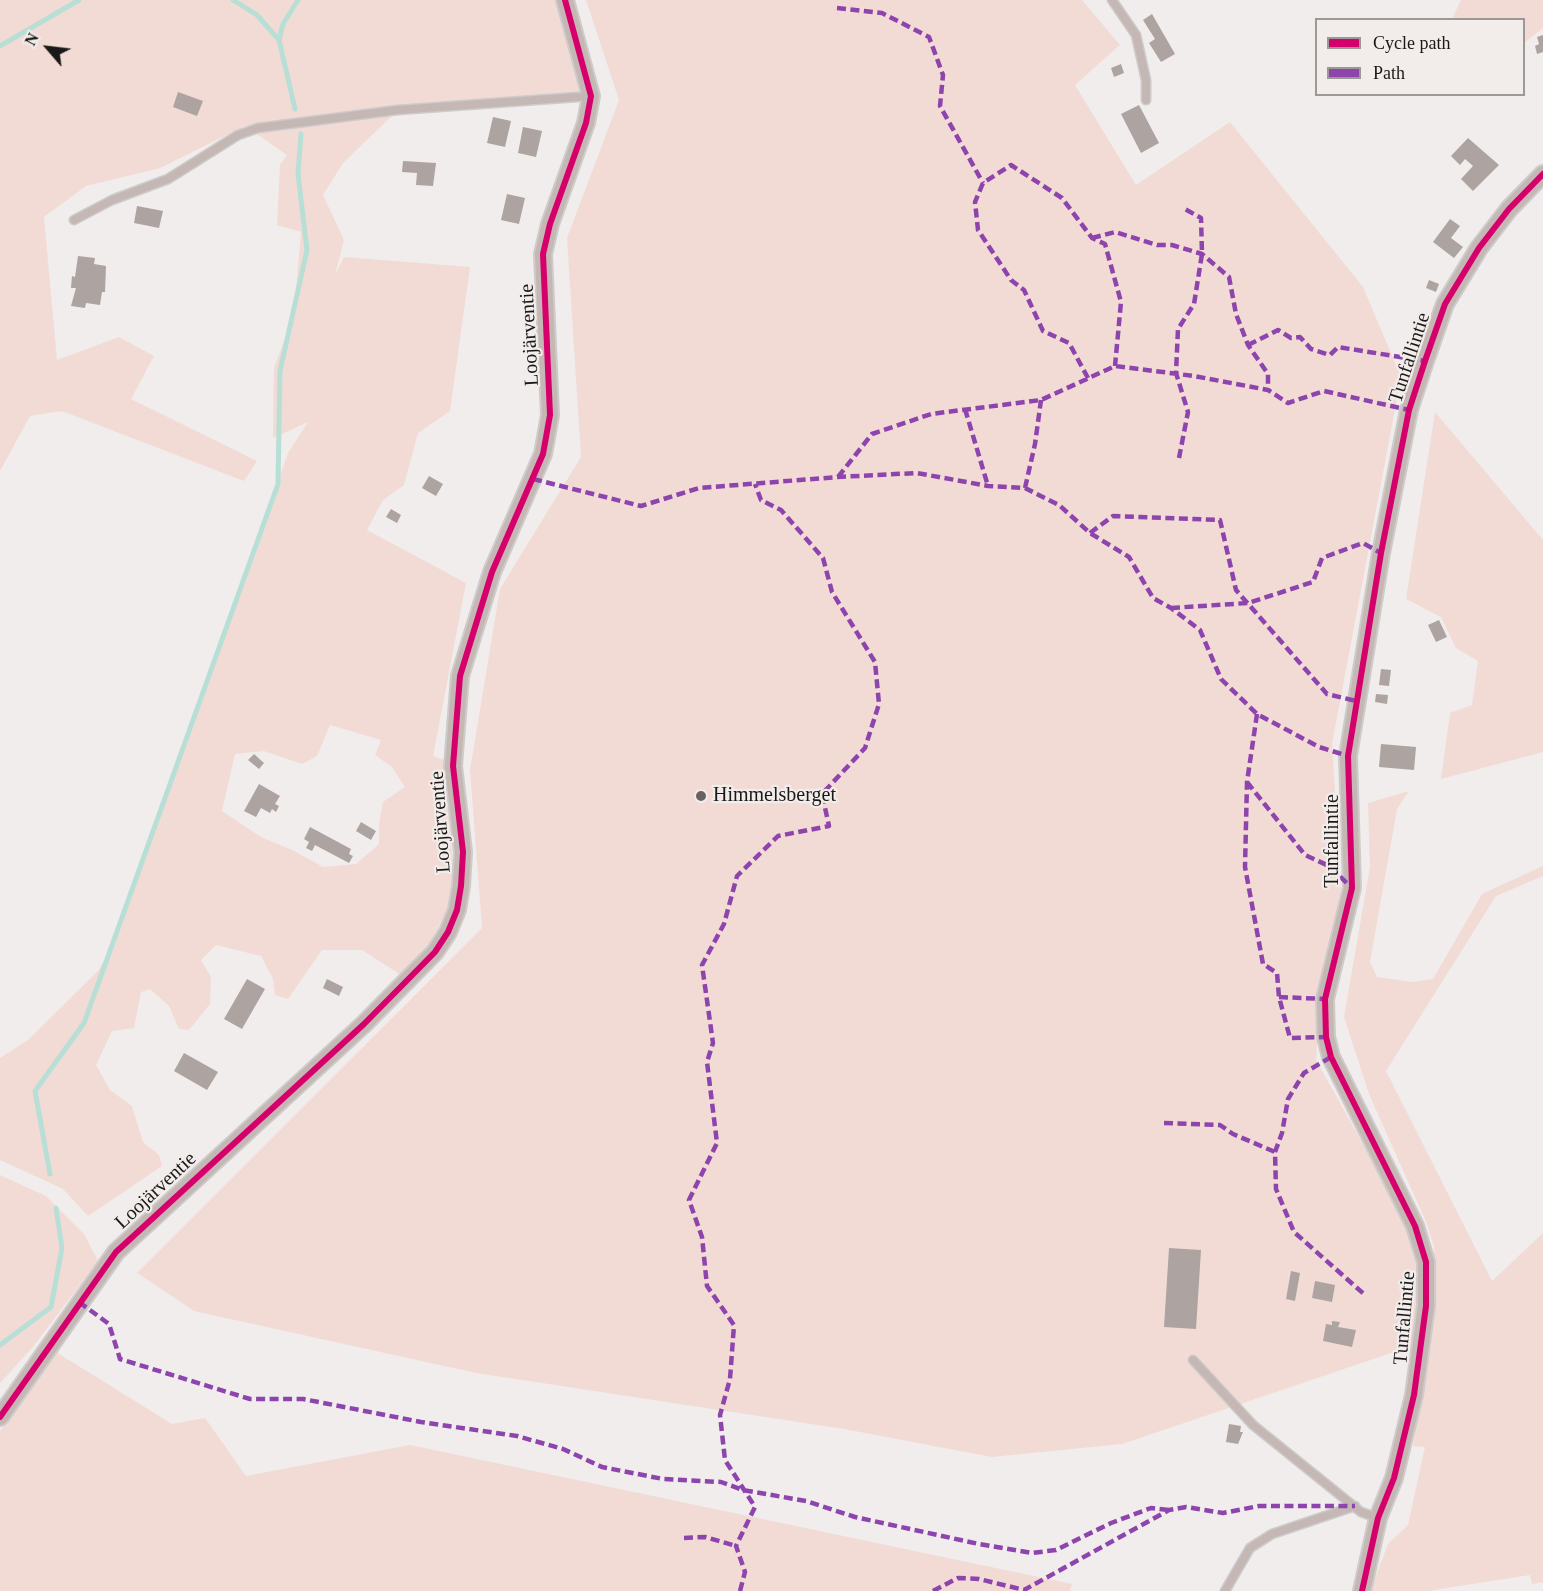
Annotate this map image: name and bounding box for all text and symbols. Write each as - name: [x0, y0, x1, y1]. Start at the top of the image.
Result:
- north arrow: [18, 18, 78, 78]
- legend: [1315, 18, 1525, 96]
- text: N: [21, 30, 42, 48]
- text: Cycle path: [1373, 33, 1450, 53]
- text: Path: [1373, 63, 1405, 83]
- street label: Loojärventie: [515, 283, 545, 387]
- street label: Tunfallintie: [1384, 310, 1436, 406]
- street label: Loojärventie: [425, 770, 457, 874]
- place label: Himmelsberget: [713, 784, 836, 808]
- marker: Himmelsberget: [694, 789, 708, 803]
- street label: Tunfallintie: [1321, 794, 1345, 888]
- street label: Loojärventie: [110, 1147, 202, 1235]
- street label: Tunfallintie: [1389, 1270, 1421, 1366]

